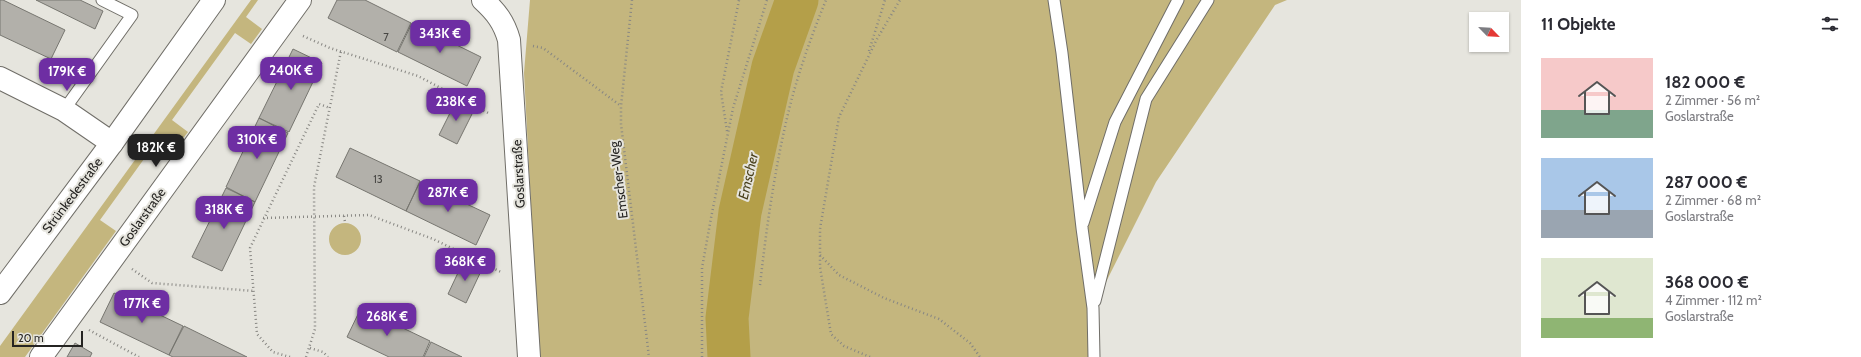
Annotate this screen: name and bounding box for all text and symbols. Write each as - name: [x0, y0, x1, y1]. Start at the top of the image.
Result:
- north arrow: [1469, 12, 1509, 52]
- map controls: [1469, 12, 1509, 52]
- icon: filters: [1819, 13, 1841, 35]
- text: 11 Objekte: [1541, 14, 1616, 34]
- pin: 343K €: [407, 20, 473, 54]
- text: 343K €: [419, 25, 461, 41]
- house number: 7: [383, 30, 389, 44]
- pin: 240K €: [258, 57, 324, 91]
- pin: 179K €: [34, 58, 100, 92]
- text: 240K €: [269, 62, 313, 78]
- text: 179K €: [48, 63, 86, 79]
- text: 182 000 €: [1665, 72, 1745, 92]
- icon: home: [1573, 74, 1621, 122]
- pin: 238K €: [423, 88, 489, 122]
- text: 2 Zimmer · 56 m²: [1665, 92, 1760, 108]
- text: 238K €: [435, 93, 477, 109]
- text: Goslarstraße: [1665, 108, 1734, 124]
- pin: 310K €: [224, 126, 290, 160]
- text: 310K €: [237, 131, 277, 147]
- pin: 182K €: [123, 134, 189, 168]
- text: 182K €: [137, 139, 175, 155]
- street label: Goslarstraße: [508, 139, 528, 209]
- street label: Emscher-Weg: [605, 140, 631, 219]
- water label: Emscher: [734, 150, 762, 201]
- street label: Strünkedestraße: [38, 154, 106, 236]
- house number: 13: [373, 172, 383, 186]
- text: 287 000 €: [1665, 172, 1748, 192]
- icon: home: [1573, 174, 1621, 222]
- pin: 287K €: [415, 179, 481, 213]
- street label: Goslarstraße: [115, 184, 169, 250]
- text: 287K €: [428, 184, 468, 200]
- text: 2 Zimmer · 68 m²: [1665, 192, 1761, 208]
- pin: 318K €: [191, 196, 257, 230]
- text: 318K €: [204, 201, 244, 217]
- text: Goslarstraße: [1665, 208, 1734, 224]
- pin: 368K €: [432, 248, 498, 282]
- text: 368K €: [444, 253, 486, 269]
- text: 368 000 €: [1665, 272, 1749, 292]
- icon: home: [1573, 274, 1621, 322]
- pin: 177K €: [109, 290, 175, 324]
- text: 4 Zimmer · 112 m²: [1665, 292, 1762, 308]
- text: 177K €: [123, 295, 161, 311]
- pin: 268K €: [354, 303, 420, 337]
- text: 268K €: [366, 308, 408, 324]
- text: Goslarstraße: [1665, 308, 1734, 324]
- scale bar: [12, 329, 83, 348]
- text: 20 m: [18, 331, 44, 345]

